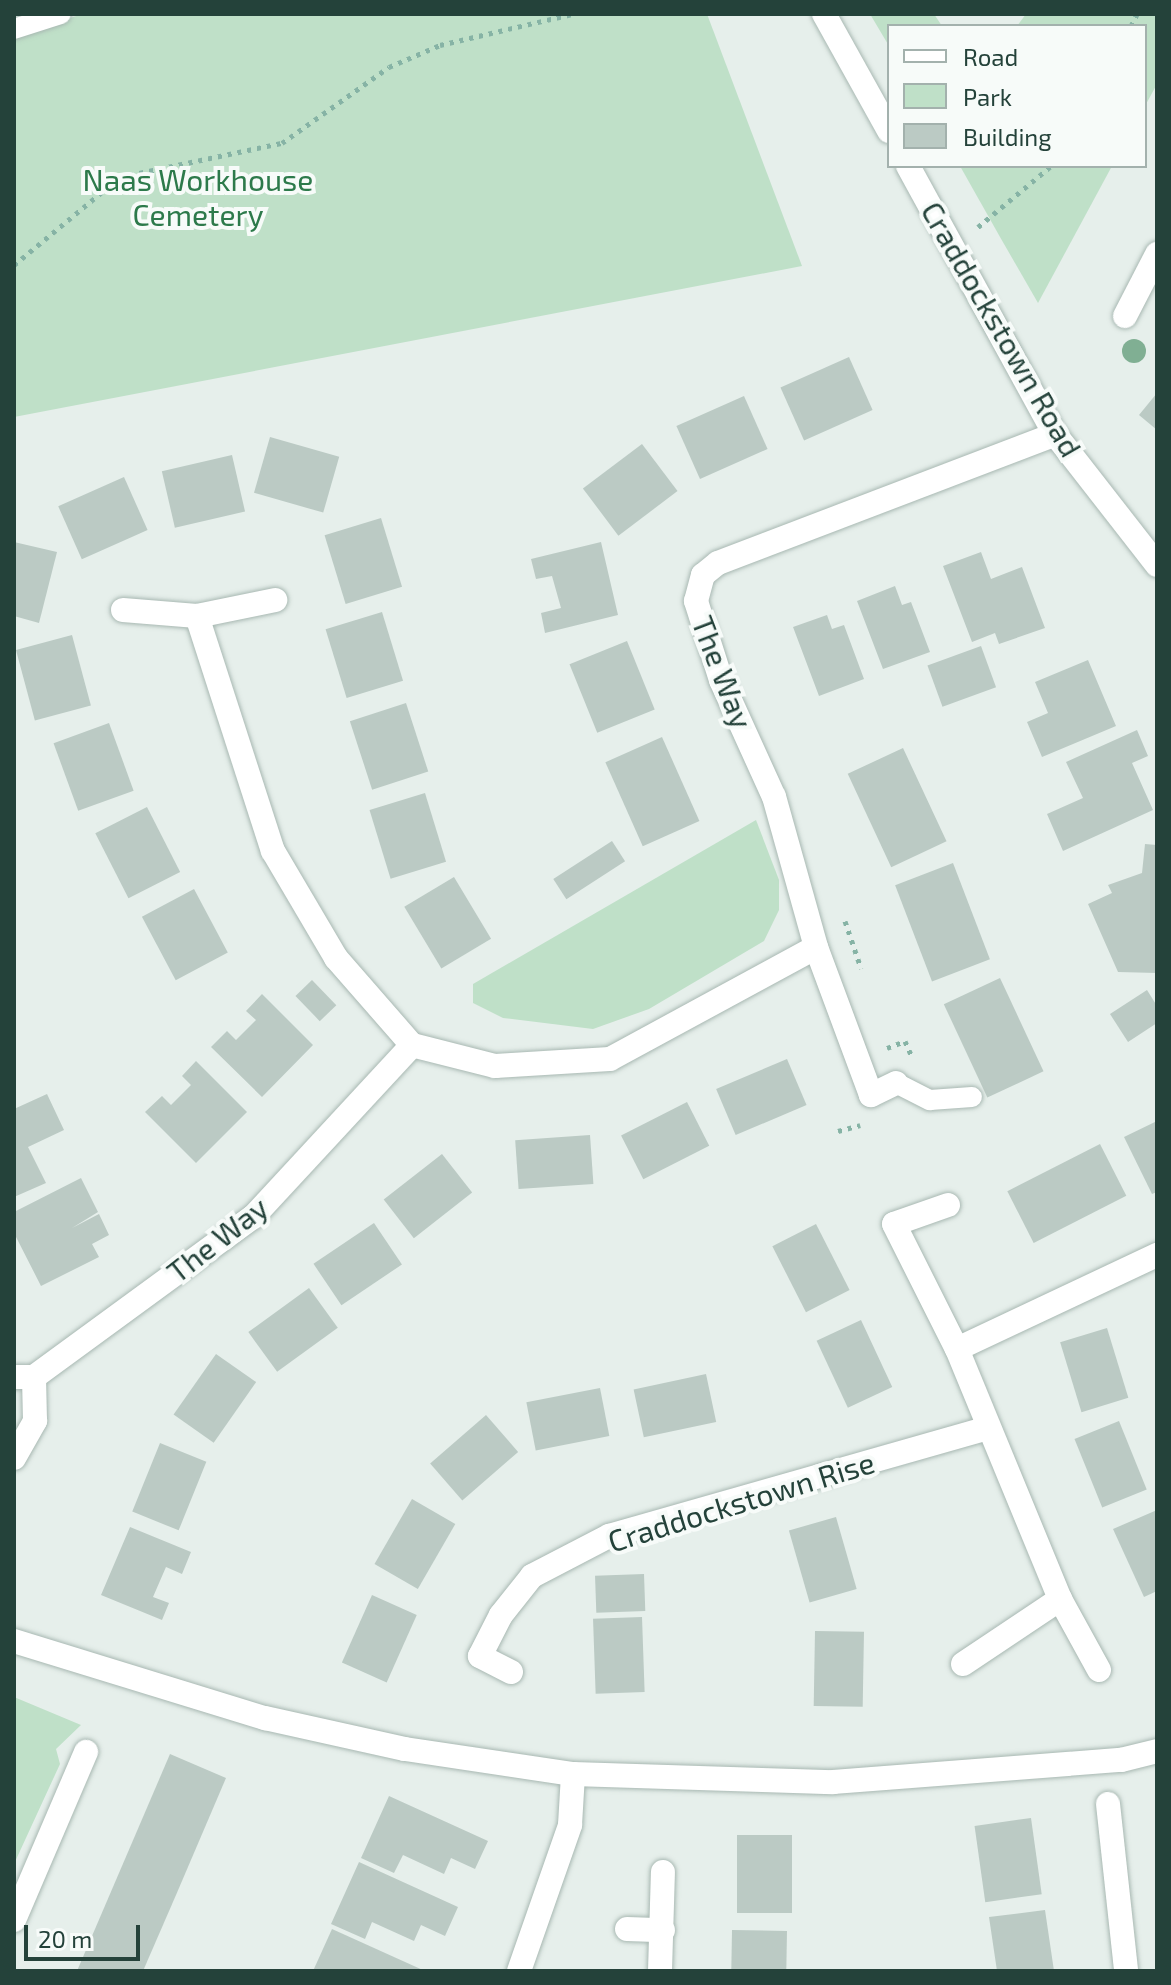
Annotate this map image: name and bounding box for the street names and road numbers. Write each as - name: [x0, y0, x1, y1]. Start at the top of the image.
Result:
- street label: Craddockstown Road: [914, 195, 1090, 463]
- street label: The Way: [685, 610, 761, 734]
- street label: The Way: [159, 1188, 275, 1290]
- street label: Craddockstown Rise: [603, 1443, 879, 1559]

